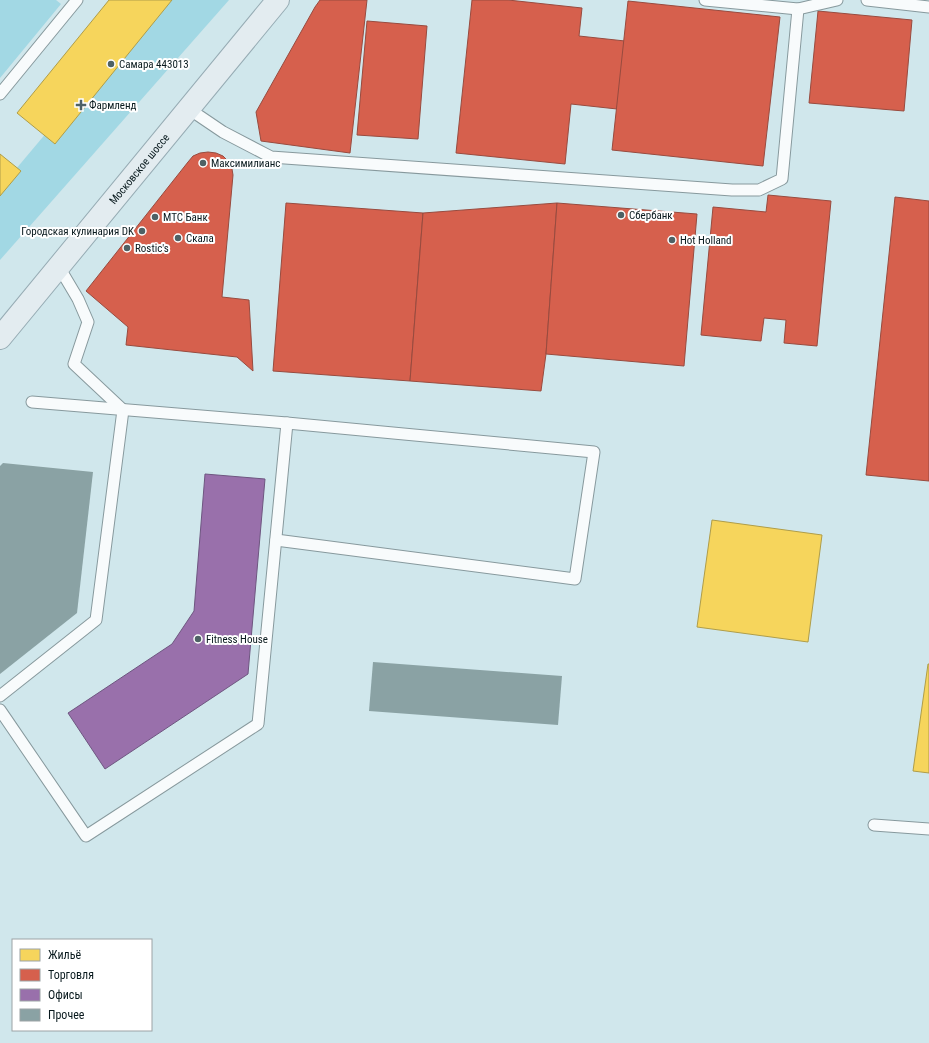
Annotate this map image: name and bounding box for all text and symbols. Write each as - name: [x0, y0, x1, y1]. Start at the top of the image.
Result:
- place label: Самара 443013: [119, 58, 189, 71]
- marker: Самара 443013: [106, 59, 116, 69]
- place label: Фармленд: [89, 99, 137, 112]
- marker: Фармленд: [76, 100, 86, 110]
- street label: Московское шоссе: [106, 131, 172, 207]
- place label: Максимилианс: [211, 157, 280, 170]
- marker: Максимилианс: [198, 158, 208, 168]
- place label: Сбербанк: [629, 209, 673, 222]
- marker: Сбербанк: [616, 210, 626, 220]
- place label: МТС Банк: [163, 211, 208, 224]
- marker: МТС Банк: [150, 212, 160, 222]
- place label: Городская кулинария DK: [21, 225, 134, 238]
- marker: Городская кулинария DK: [137, 226, 147, 236]
- place label: Скала: [186, 232, 214, 245]
- marker: Скала: [173, 233, 183, 243]
- place label: Hot Holland: [680, 234, 732, 247]
- marker: Hot Holland: [667, 235, 677, 245]
- place label: Rostic's: [135, 242, 169, 255]
- marker: Rostic's: [122, 243, 132, 253]
- place label: Fitness House: [206, 633, 268, 646]
- marker: Fitness House: [193, 634, 203, 644]
- legend: [12, 939, 152, 1031]
- text: Жильё: [48, 948, 81, 962]
- text: Торговля: [48, 968, 94, 982]
- text: Офисы: [48, 988, 83, 1002]
- text: Прочее: [48, 1008, 85, 1022]

